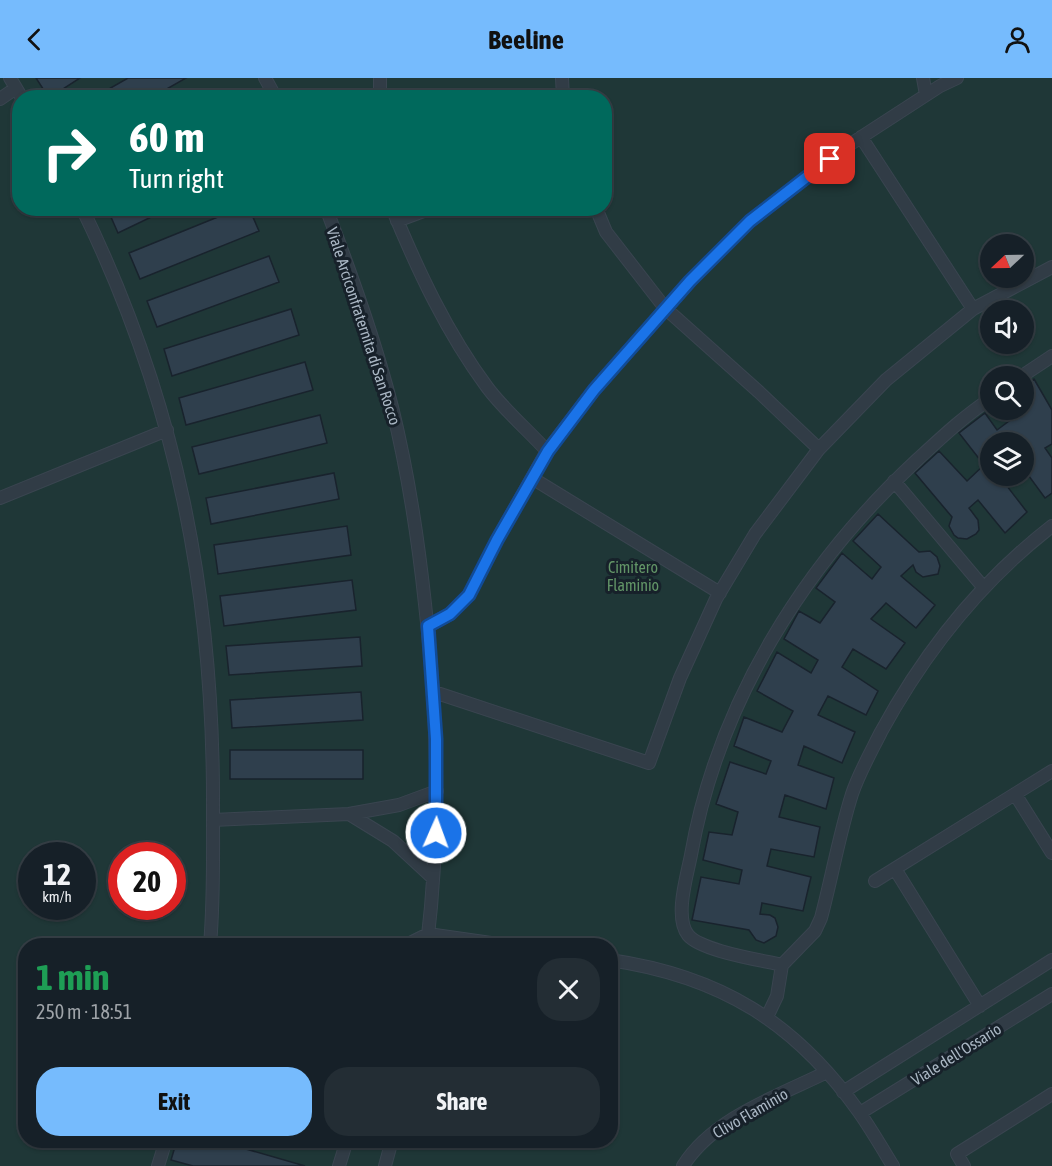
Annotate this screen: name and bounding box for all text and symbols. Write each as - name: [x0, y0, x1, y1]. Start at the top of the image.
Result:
- icon: back: [18, 23, 51, 56]
- icon: person: [1001, 23, 1034, 56]
- text: Beeline: [488, 24, 564, 55]
- text: 60 m: [129, 113, 204, 161]
- icon: right: [30, 114, 108, 192]
- pin: [804, 133, 855, 184]
- icon: arrive: [813, 142, 846, 175]
- text: Turn right: [129, 163, 224, 194]
- street label: Viale Arciconfraternita di San Rocco: [324, 225, 404, 427]
- north arrow: [980, 234, 1034, 288]
- map controls: [980, 234, 1034, 486]
- button: sound: [980, 300, 1034, 354]
- button: search: [980, 366, 1034, 420]
- button: layers: [980, 432, 1034, 486]
- park label: Cimitero Flaminio: [607, 558, 659, 594]
- position arrow: [404, 801, 468, 865]
- speed limit sign: 20: [108, 842, 186, 920]
- text: 12: [43, 857, 71, 891]
- text: km/h: [42, 888, 72, 905]
- text: 1 min: [36, 956, 110, 998]
- button: close: [537, 958, 600, 1021]
- text: 250 m · 18:51: [36, 1000, 132, 1023]
- street label: Viale dell'Ossario: [908, 1019, 1004, 1089]
- button: Exit: [36, 1067, 312, 1136]
- button: Share: [324, 1067, 600, 1136]
- street label: Clivo Flaminio: [709, 1084, 791, 1142]

